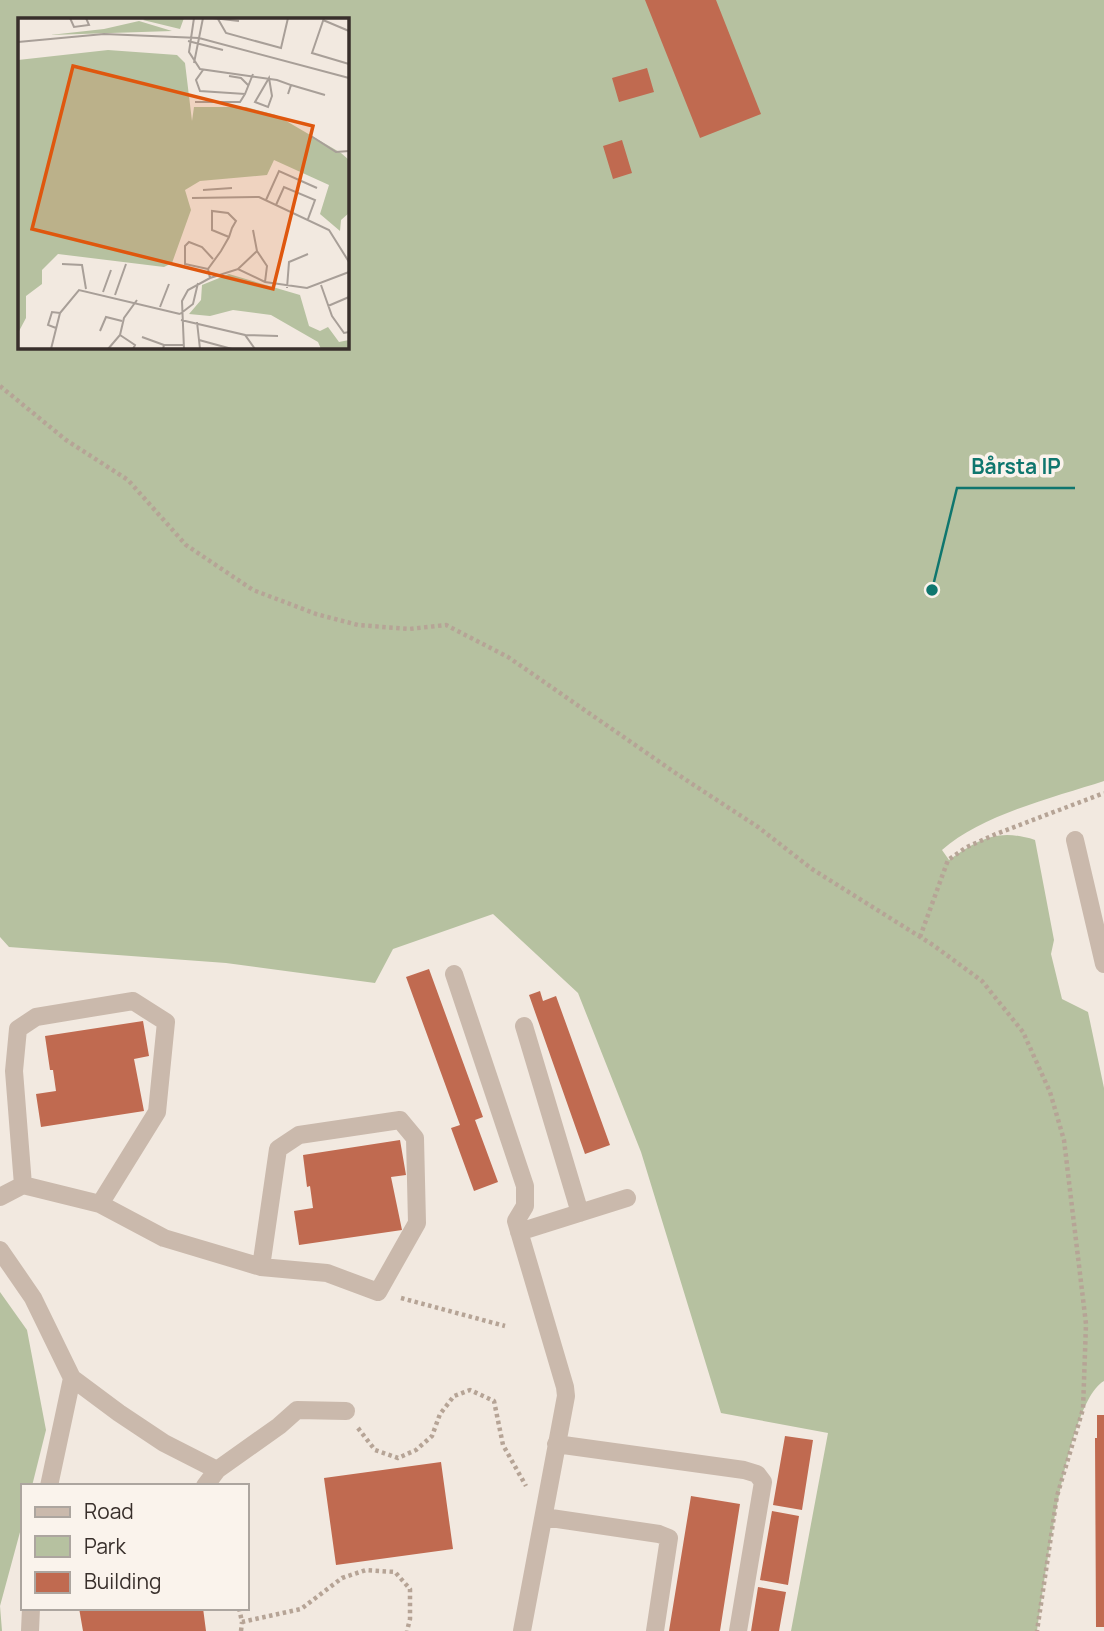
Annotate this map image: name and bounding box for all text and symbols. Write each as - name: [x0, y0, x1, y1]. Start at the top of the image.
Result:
- inset map: [18, 18, 348, 348]
- callout: Bårsta IP: [957, 446, 1075, 488]
- text: Bårsta IP: [971, 452, 1061, 480]
- legend: [21, 1484, 248, 1610]
- text: Road: [84, 1497, 134, 1525]
- text: Park: [84, 1532, 126, 1560]
- text: Building: [84, 1567, 161, 1595]

